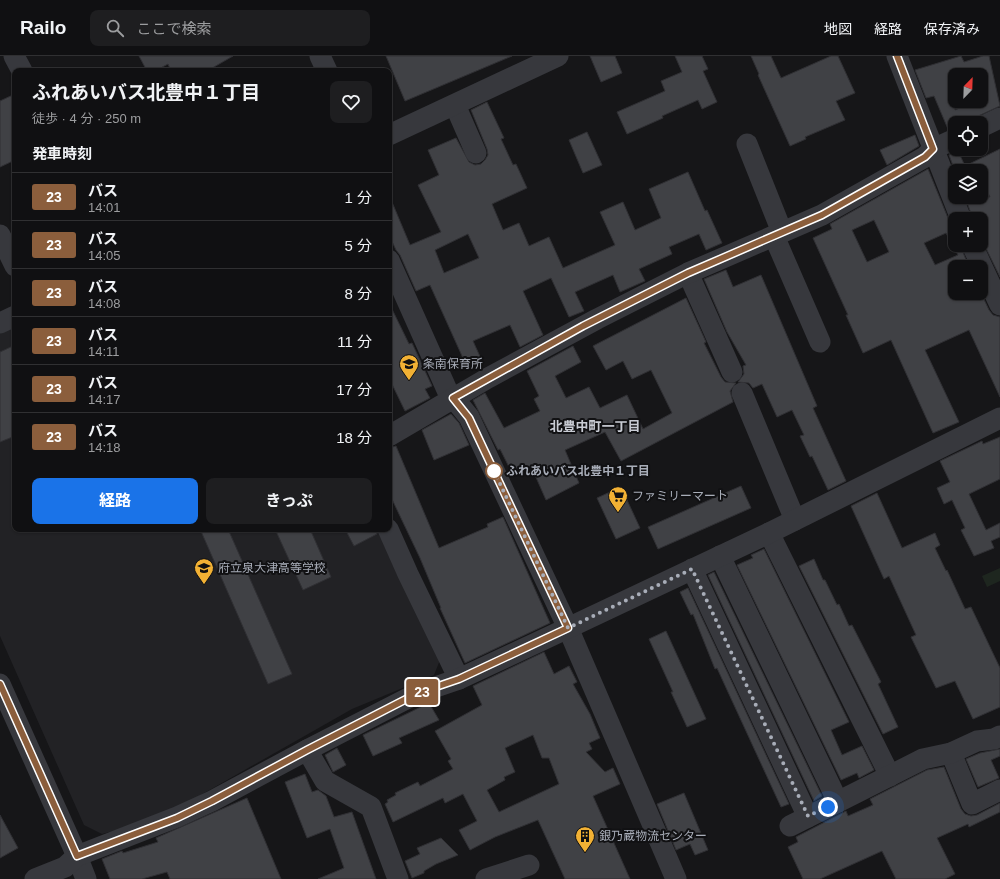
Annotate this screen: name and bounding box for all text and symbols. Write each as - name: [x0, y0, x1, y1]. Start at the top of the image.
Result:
- search box: [90, 10, 370, 46]
- text: Railo: [20, 17, 66, 38]
- icon: search: [104, 17, 126, 39]
- text: ここで検索: [136, 20, 211, 37]
- text: 地図: [824, 21, 852, 37]
- text: 経路: [874, 21, 902, 37]
- text: 保存済み: [924, 21, 980, 37]
- north arrow: [948, 68, 988, 108]
- map controls: [948, 68, 988, 300]
- button: heart: [330, 81, 372, 123]
- text: ふれあいバス北豊中１丁目: [32, 82, 260, 103]
- text: 徒歩 · 4 分 · 250 m: [32, 111, 141, 126]
- button: locate: [948, 116, 988, 156]
- text: 発車時刻: [32, 145, 92, 162]
- button: layers: [948, 164, 988, 204]
- text: バス: [88, 182, 118, 199]
- text: 23: [46, 189, 62, 205]
- text: 1 分: [344, 189, 372, 206]
- text: 14:01: [88, 200, 121, 215]
- button: +: [948, 212, 988, 252]
- text: バス: [88, 230, 118, 247]
- text: 23: [46, 237, 62, 253]
- text: 5 分: [344, 237, 372, 254]
- text: 14:05: [88, 248, 121, 263]
- button: −: [948, 260, 988, 300]
- text: バス: [88, 278, 118, 295]
- text: 23: [46, 285, 62, 301]
- text: 8 分: [344, 285, 372, 302]
- text: 14:08: [88, 296, 121, 311]
- text: バス: [88, 326, 118, 343]
- text: 23: [46, 333, 62, 349]
- text: 11 分: [337, 333, 372, 350]
- text: 14:11: [88, 344, 120, 359]
- school or university icon: 条南保育所: [398, 353, 420, 381]
- place label: 条南保育所: [423, 357, 483, 371]
- text: バス: [88, 374, 118, 391]
- text: 23: [46, 381, 62, 397]
- text: 17 分: [336, 381, 372, 398]
- text: 14:17: [88, 392, 121, 407]
- district label: 北豊中町一丁目: [549, 419, 641, 434]
- text: バス: [88, 422, 118, 439]
- text: 23: [46, 429, 62, 445]
- text: 18 分: [336, 429, 372, 446]
- text: 14:18: [88, 440, 121, 455]
- marker: ふれあいバス北豊中１丁目: [485, 462, 503, 480]
- place label: ふれあいバス北豊中１丁目: [506, 464, 650, 478]
- button: 経路: [32, 478, 198, 524]
- button: きっぷ: [206, 478, 372, 524]
- supermarket icon: ファミリーマート: [607, 485, 629, 513]
- place label: ファミリーマート: [632, 489, 728, 503]
- school or university icon: 府立泉大津高等学校: [193, 557, 215, 585]
- place label: 府立泉大津高等学校: [218, 561, 326, 575]
- line badge: 23: [404, 679, 440, 705]
- text: 23: [414, 684, 430, 700]
- your location: [818, 797, 838, 817]
- building icon: 銀乃蔵物流センター: [574, 825, 596, 853]
- place label: 銀乃蔵物流センター: [599, 829, 707, 843]

